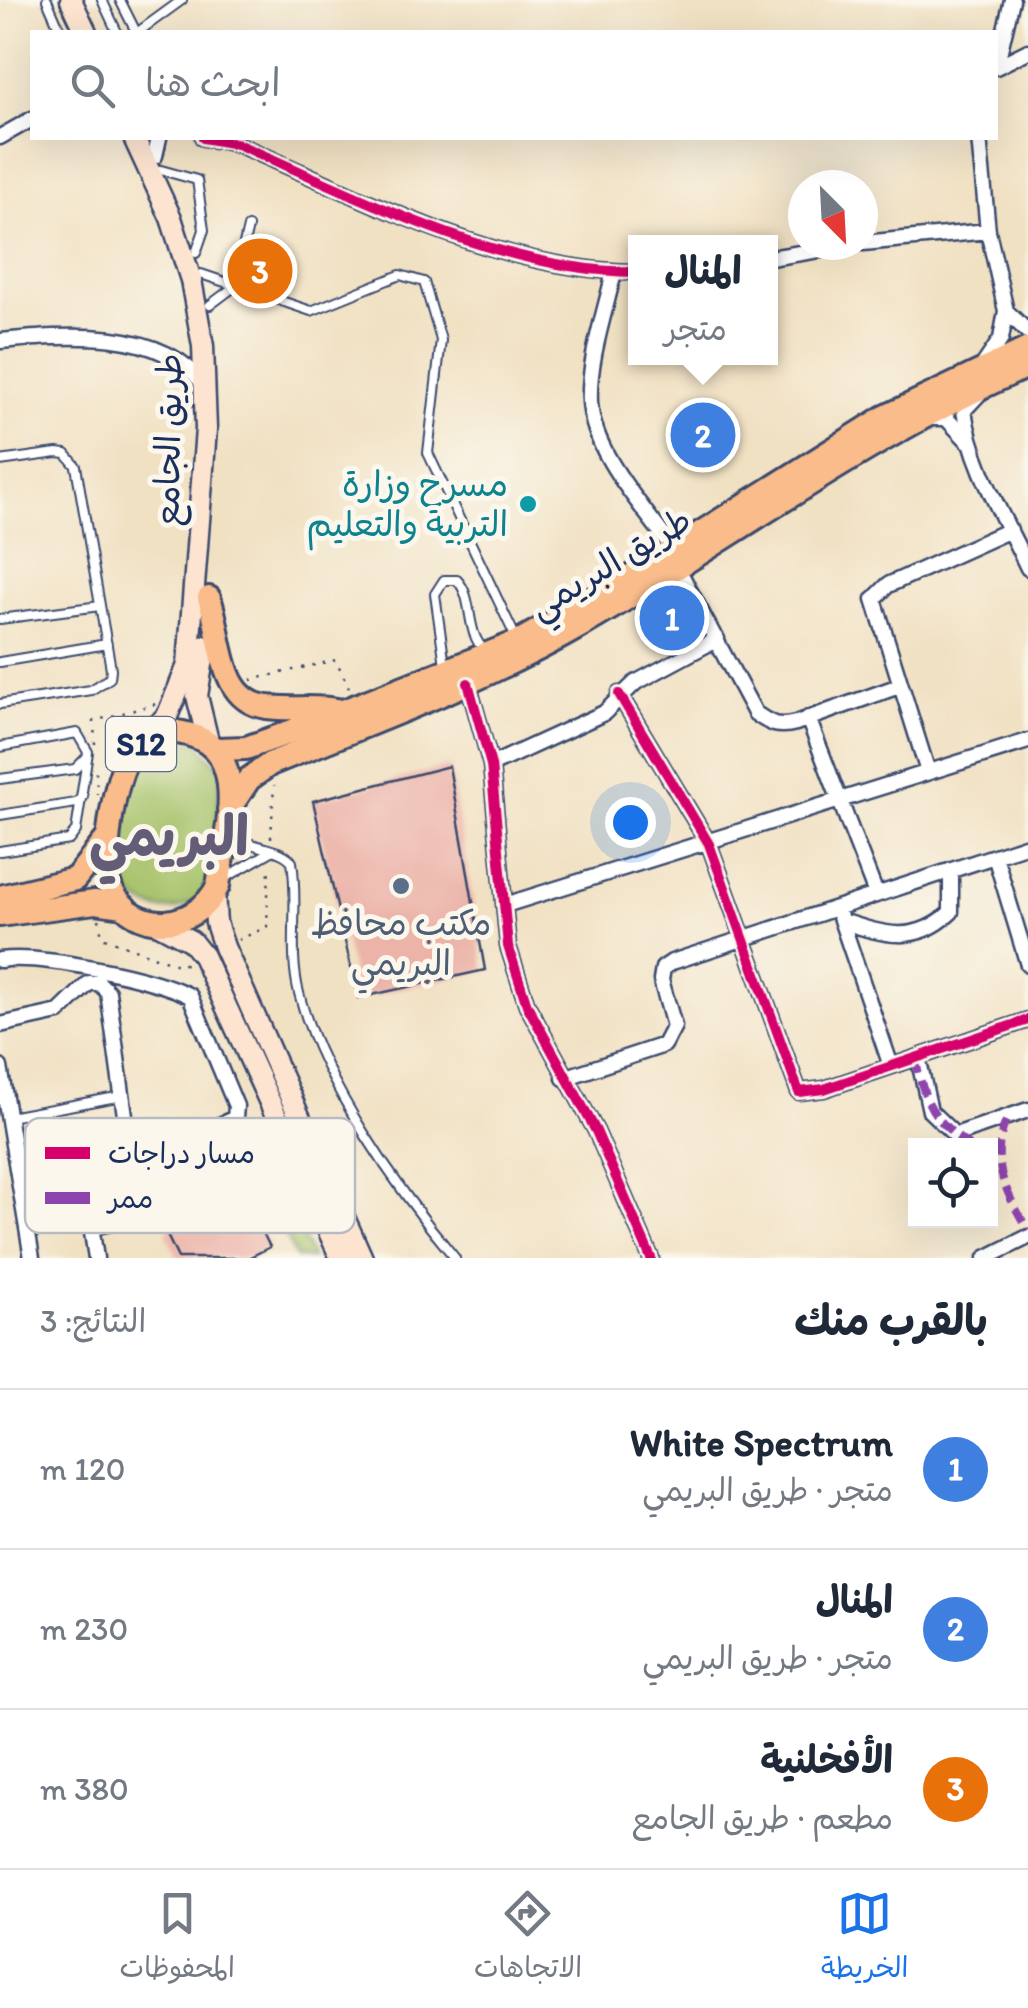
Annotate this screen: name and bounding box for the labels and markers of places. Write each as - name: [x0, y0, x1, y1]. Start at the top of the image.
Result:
- pin: 3: [228, 234, 292, 308]
- pin: 2: [670, 398, 736, 472]
- place label: مسرح وزارة التربية والتعليم: [306, 463, 508, 551]
- marker: مسرح وزارة التربية والتعليم: [517, 493, 539, 515]
- pin: 1: [640, 580, 704, 656]
- marker: مكتب محافظ البريمي: [390, 875, 412, 897]
- place label: مكتب محافظ البريمي: [311, 902, 491, 994]

